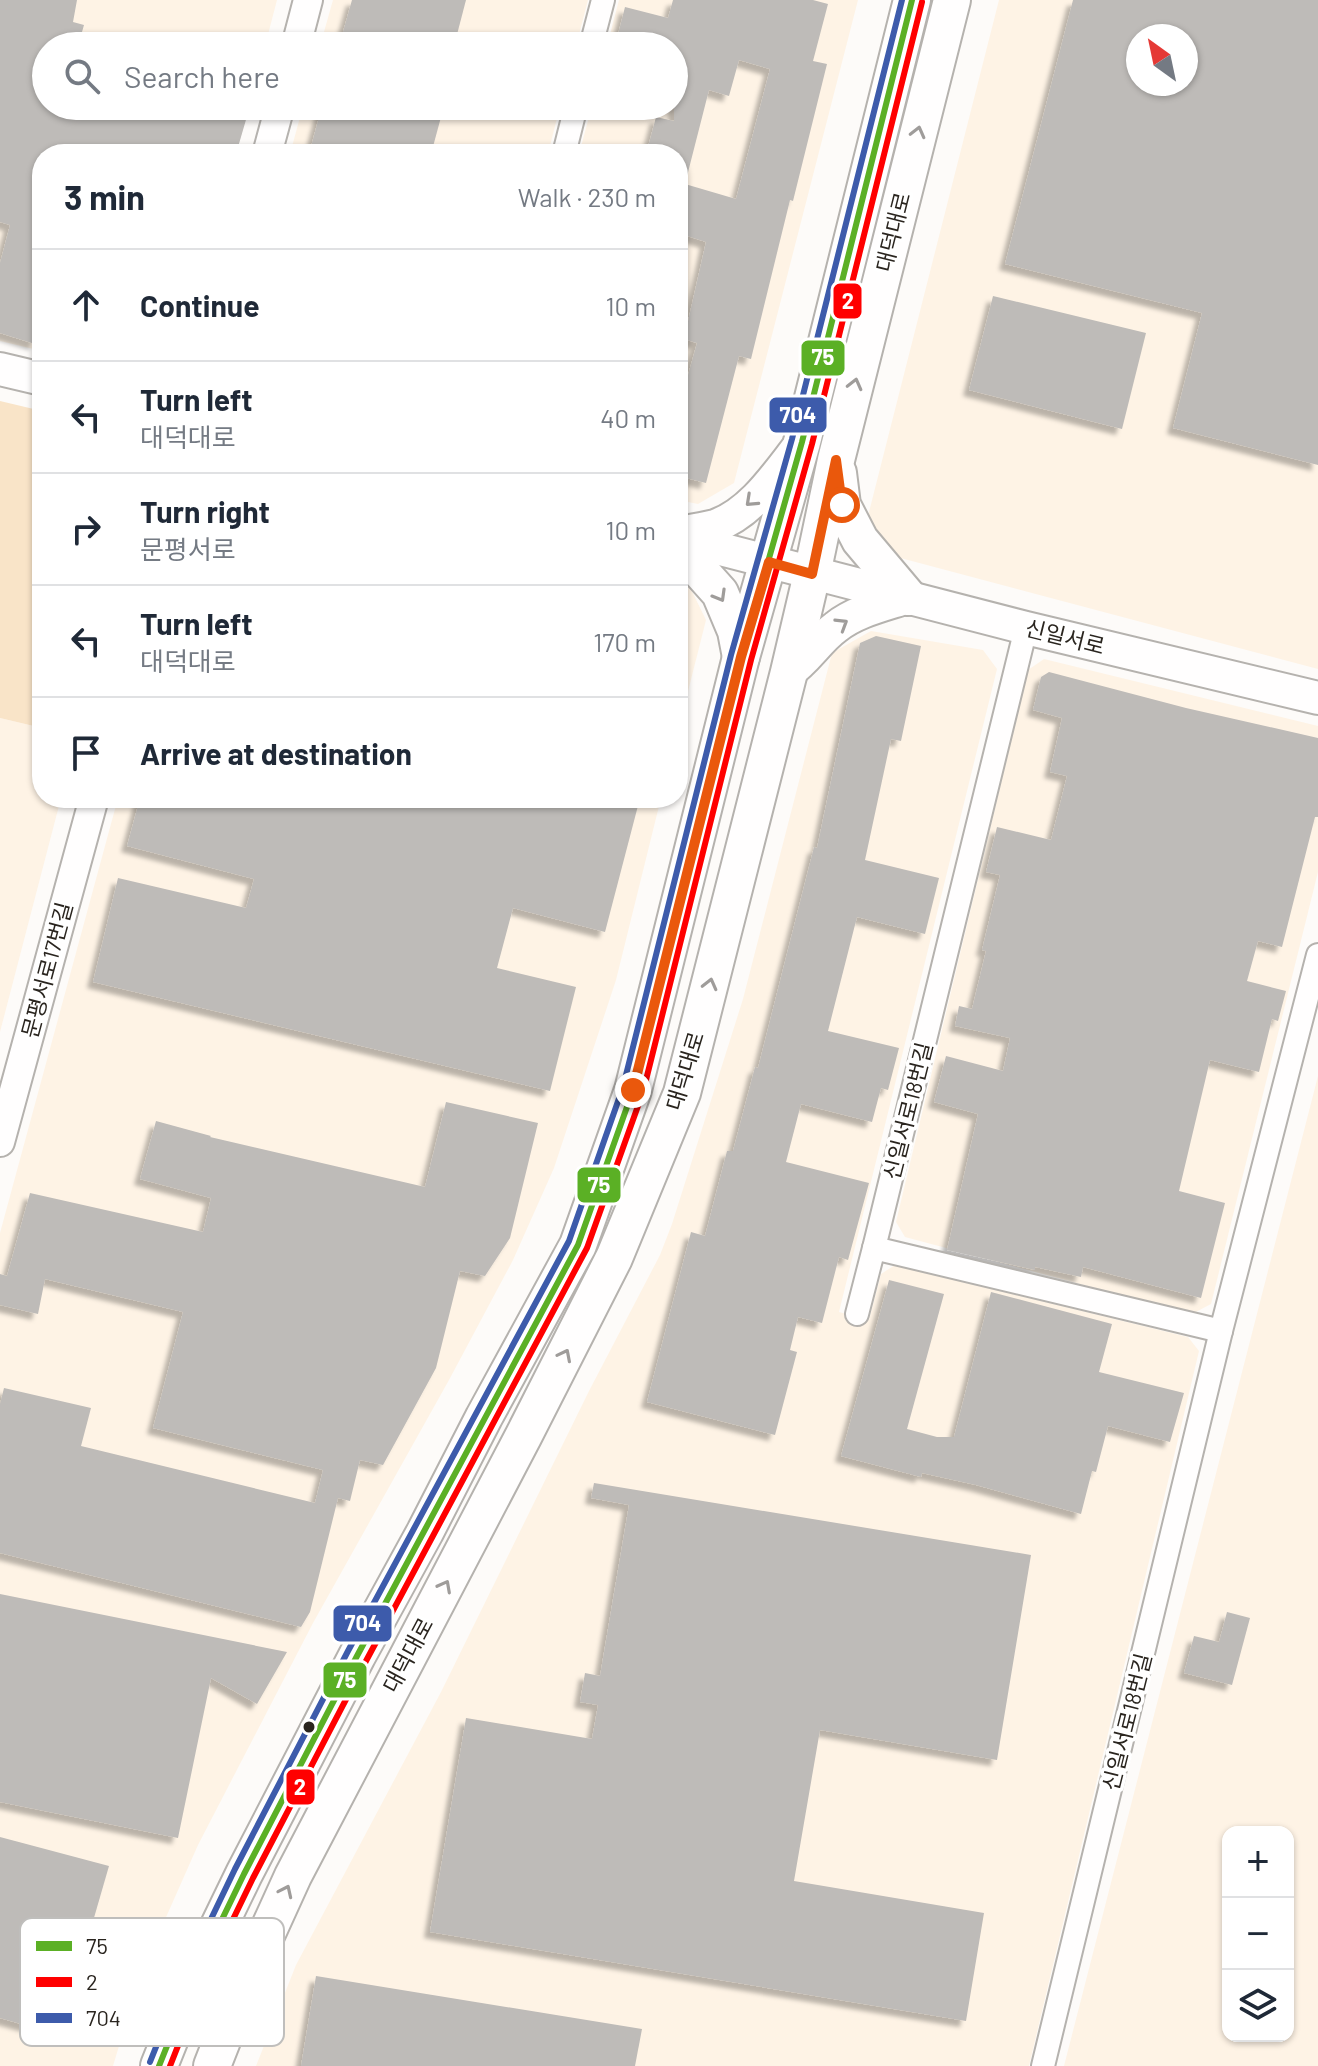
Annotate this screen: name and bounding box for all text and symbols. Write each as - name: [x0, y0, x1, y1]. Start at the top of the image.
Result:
- north arrow: [1126, 24, 1198, 96]
- search box: [32, 32, 688, 120]
- icon: search: [60, 54, 104, 98]
- text: Search here: [124, 58, 280, 94]
- one-way arrow: [909, 125, 926, 139]
- text: 3 min: [64, 176, 145, 217]
- text: Walk · 230 m: [518, 181, 656, 212]
- street label: 대덕대로: [870, 189, 914, 274]
- line badge: 2: [832, 282, 863, 320]
- icon: ahead: [64, 283, 108, 327]
- text: Continue: [140, 287, 260, 323]
- text: 2: [842, 287, 854, 313]
- text: 10 m: [606, 290, 656, 321]
- line badge: 75: [800, 339, 846, 377]
- text: 75: [812, 343, 835, 369]
- one-way arrow: [845, 378, 862, 391]
- text: Turn left: [140, 381, 253, 417]
- icon: left: [64, 395, 108, 439]
- line badge: 704: [768, 396, 828, 434]
- text: 704: [780, 401, 816, 427]
- text: 40 m: [600, 402, 656, 433]
- text: 대덕대로: [140, 421, 236, 452]
- route start: [824, 487, 860, 523]
- one-way arrow: [746, 492, 761, 506]
- text: Turn right: [140, 493, 270, 529]
- icon: right: [64, 507, 108, 551]
- text: 10 m: [606, 514, 656, 545]
- text: 문평서로: [140, 533, 236, 564]
- one-way arrow: [710, 587, 726, 602]
- text: Turn left: [140, 605, 253, 641]
- street label: 신일서로: [1023, 614, 1108, 658]
- icon: left: [64, 619, 108, 663]
- one-way arrow: [833, 619, 848, 634]
- text: 170 m: [593, 626, 656, 657]
- text: 대덕대로: [140, 645, 236, 676]
- icon: arrive: [64, 731, 108, 775]
- text: Arrive at destination: [140, 735, 412, 771]
- street label: 문평서로17번길: [15, 899, 77, 1041]
- one-way arrow: [700, 978, 717, 991]
- street label: 대덕대로: [660, 1028, 708, 1113]
- street label: 신일서로18번길: [877, 1039, 937, 1182]
- route end: [615, 1072, 651, 1108]
- line badge: 75: [576, 1166, 622, 1204]
- text: 75: [588, 1171, 611, 1197]
- one-way arrow: [555, 1349, 570, 1364]
- one-way arrow: [435, 1580, 450, 1594]
- line badge: 704: [332, 1604, 393, 1643]
- text: 704: [345, 1609, 381, 1635]
- street label: 대덕대로: [377, 1613, 438, 1696]
- street label: 신일서로18번길: [1096, 1650, 1156, 1793]
- line badge: 75: [322, 1661, 368, 1699]
- text: 75: [334, 1666, 357, 1692]
- unlabelled marker: [301, 1719, 317, 1735]
- line badge: 2: [285, 1768, 316, 1806]
- text: 2: [294, 1773, 306, 1799]
- map controls: [1222, 1826, 1294, 2042]
- button: +: [1222, 1826, 1294, 1898]
- one-way arrow: [276, 1885, 292, 1899]
- button: −: [1222, 1898, 1294, 1970]
- legend: [20, 1918, 284, 2046]
- text: 75: [86, 1932, 108, 1958]
- text: 2: [86, 1968, 98, 1994]
- button: layers: [1222, 1970, 1294, 2042]
- text: 704: [86, 2004, 121, 2030]

